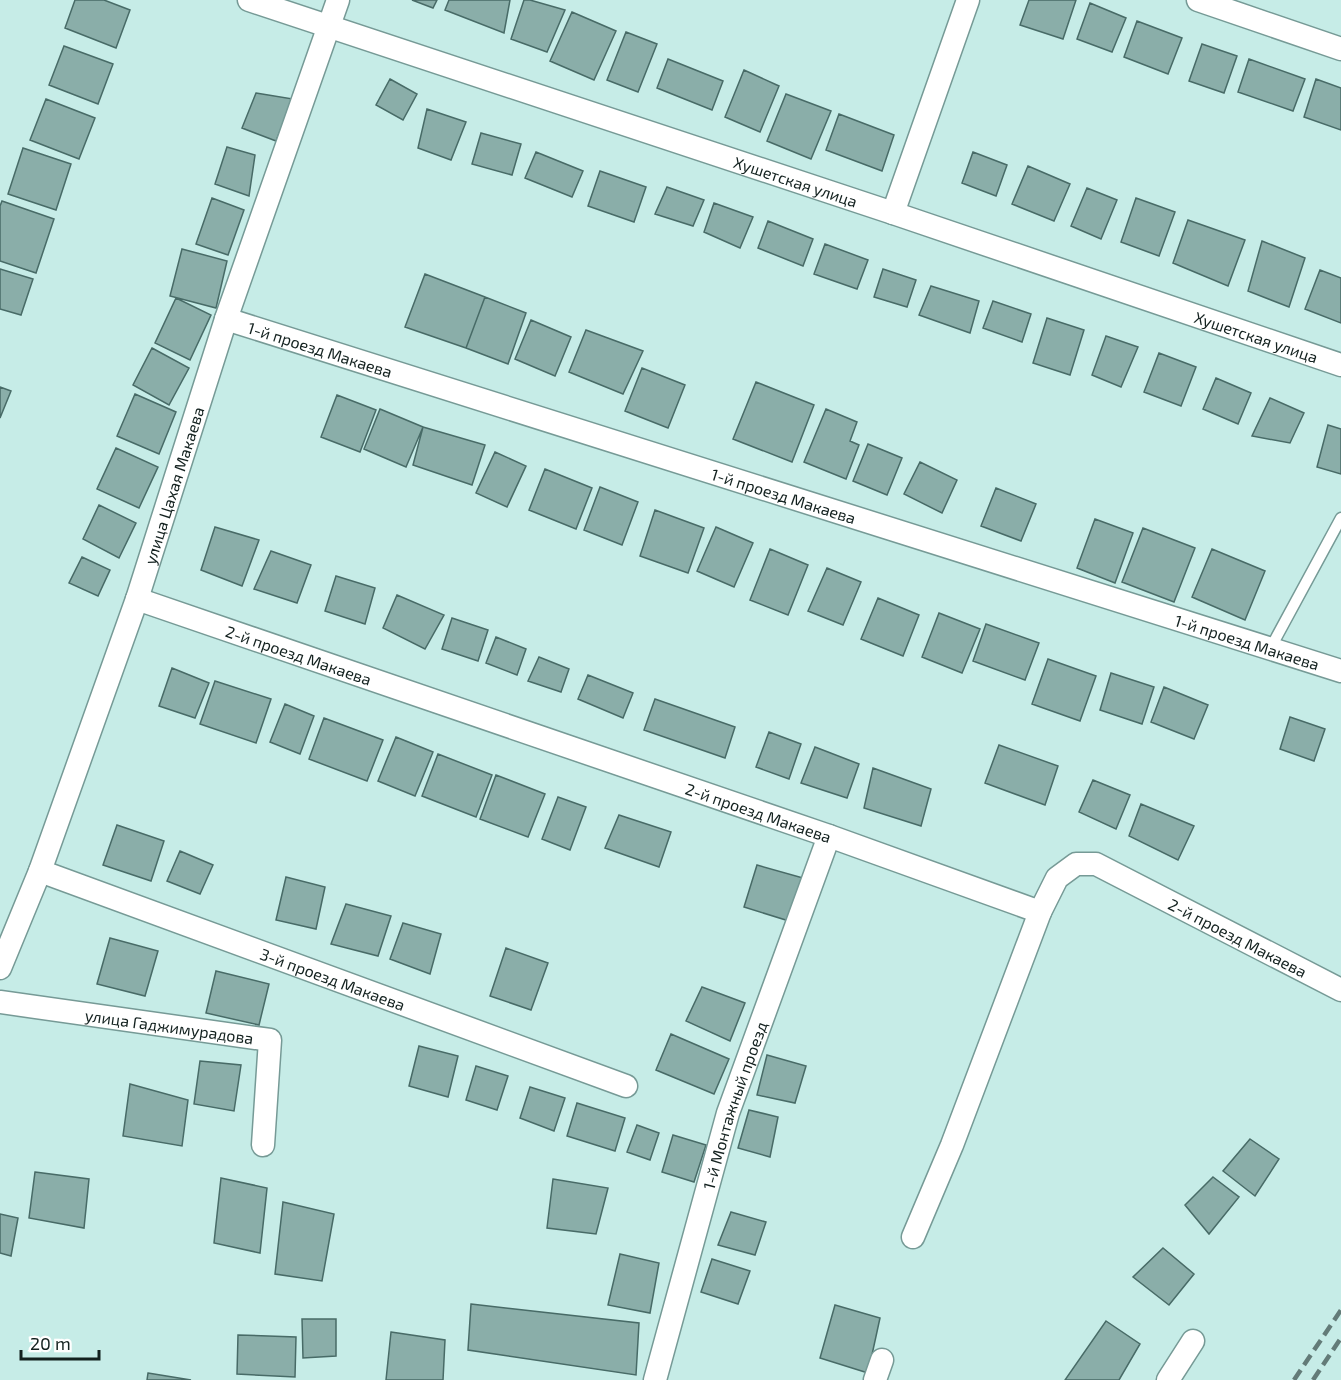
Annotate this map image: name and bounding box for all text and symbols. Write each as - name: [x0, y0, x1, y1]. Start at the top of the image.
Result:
- street label: Хушетская улица: [732, 152, 860, 210]
- street label: Хушетская улица: [1192, 307, 1321, 366]
- street label: 1-й проезд Макаева: [246, 317, 395, 380]
- street label: улица Цахая Макаева: [139, 404, 207, 567]
- street label: 1-й проезд Макаева: [709, 463, 858, 527]
- street label: 1-й проезд Макаева: [1173, 610, 1322, 673]
- street label: 2-й проезд Макаева: [223, 621, 374, 688]
- street label: 2-й проезд Макаева: [683, 778, 834, 846]
- street label: 2-й проезд Макаева: [1166, 894, 1310, 980]
- street label: 3-й проезд Макаева: [258, 943, 408, 1014]
- street label: улица Гаджимурадова: [84, 1005, 255, 1047]
- street label: 1-й Монтажный проезд: [698, 1019, 770, 1191]
- scale bar: [21, 1323, 99, 1361]
- text: 20 m: [30, 1332, 71, 1354]

